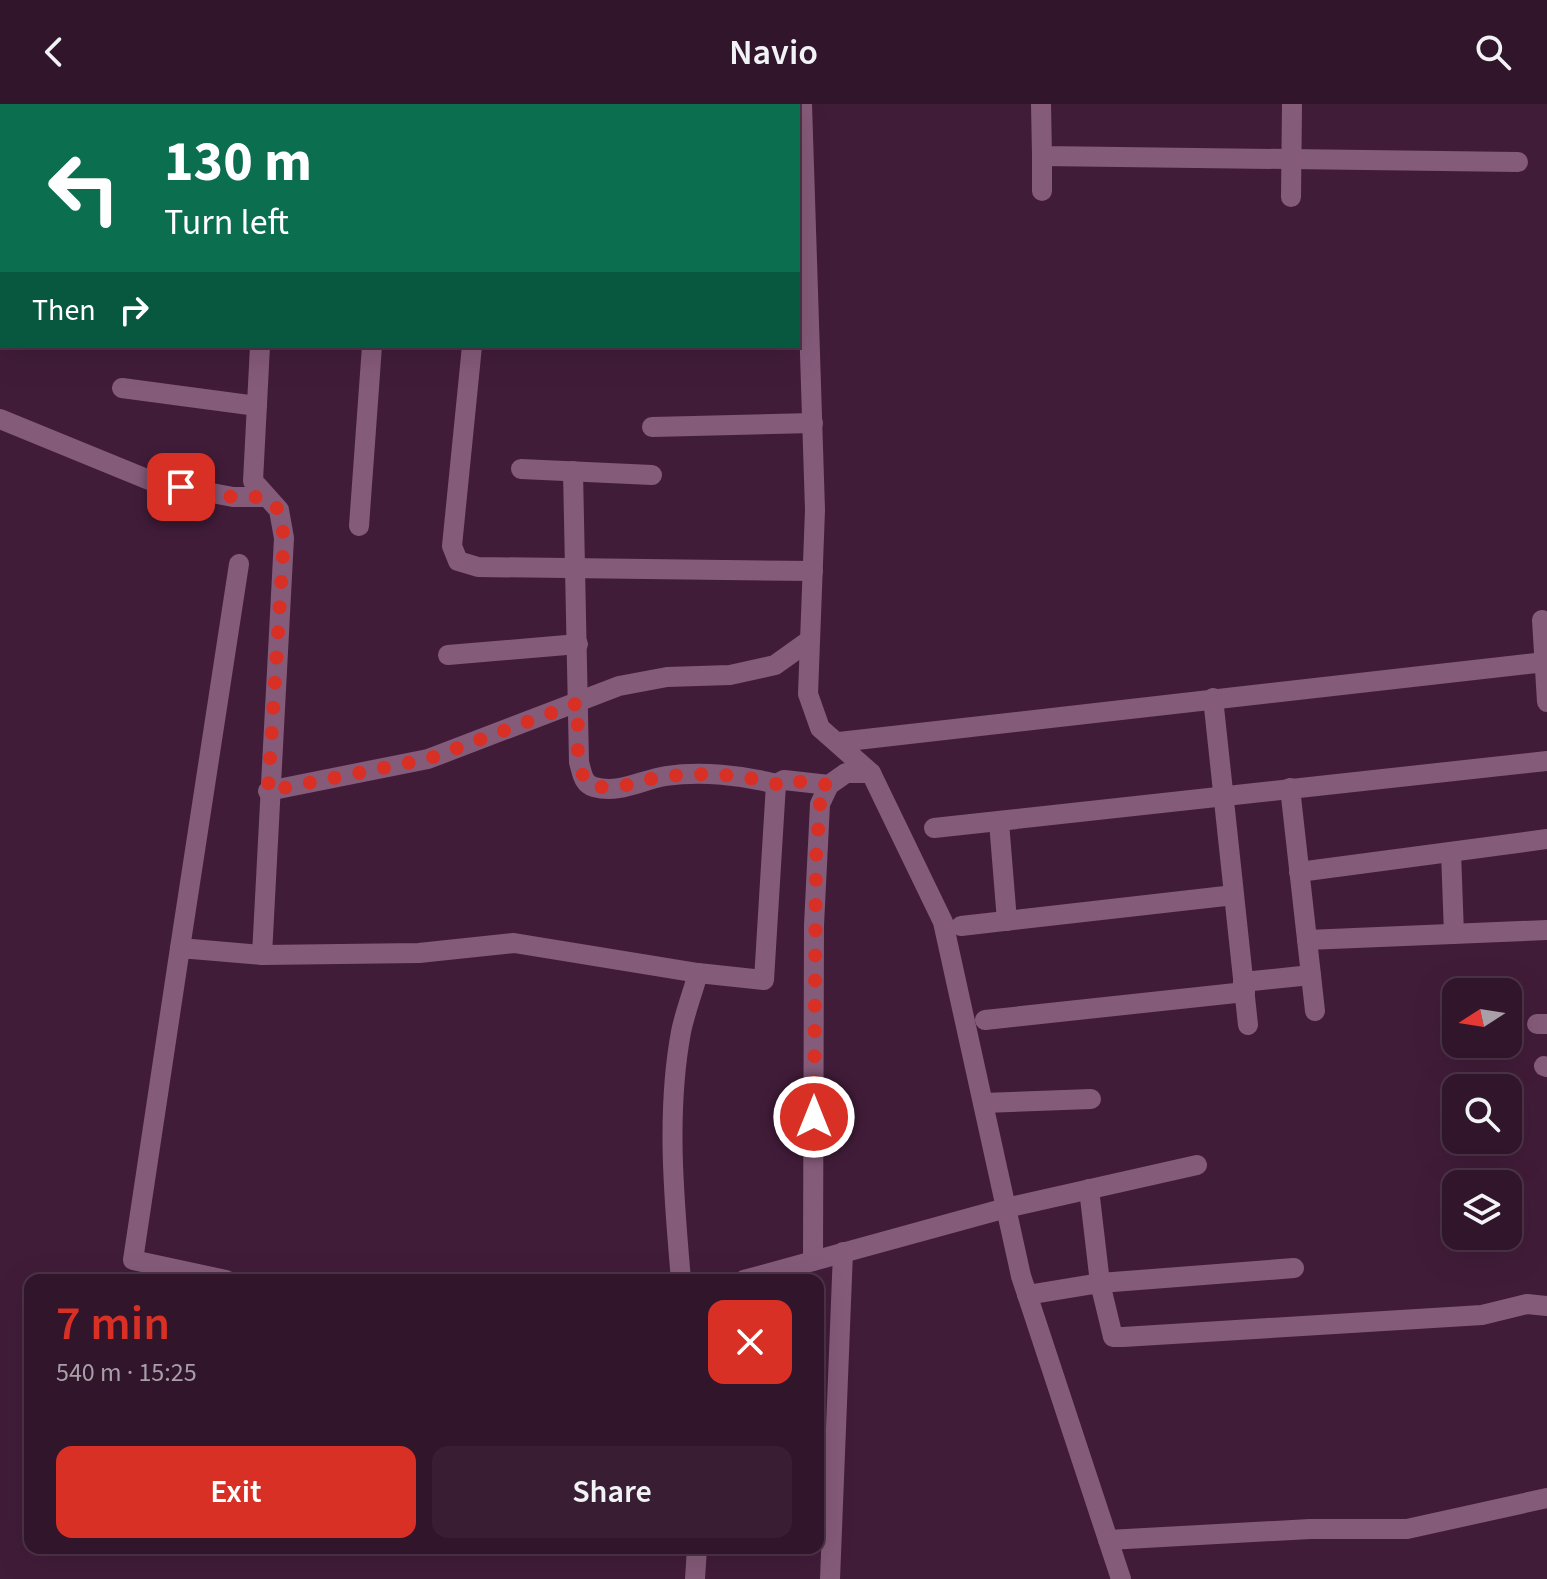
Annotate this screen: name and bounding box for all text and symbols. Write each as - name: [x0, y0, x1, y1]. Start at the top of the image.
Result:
- text: Navio: [729, 27, 818, 78]
- icon: back: [32, 30, 76, 74]
- icon: search: [1471, 30, 1515, 74]
- text: 130 m: [164, 123, 312, 202]
- icon: left: [32, 136, 136, 240]
- text: Turn left: [164, 197, 289, 248]
- icon: right: [112, 288, 156, 332]
- text: Then: [32, 289, 96, 332]
- pin: [147, 453, 215, 521]
- icon: arrive: [159, 465, 203, 509]
- north arrow: [1442, 978, 1522, 1058]
- map controls: [1442, 978, 1522, 1250]
- button: search: [1442, 1074, 1522, 1154]
- position arrow: [772, 1075, 856, 1159]
- button: layers: [1442, 1170, 1522, 1250]
- text: 7 min: [56, 1290, 170, 1358]
- button: close: [708, 1300, 792, 1384]
- text: 540 m · 15:25: [56, 1354, 197, 1391]
- button: Exit: [56, 1446, 416, 1538]
- button: Share: [432, 1446, 792, 1538]

